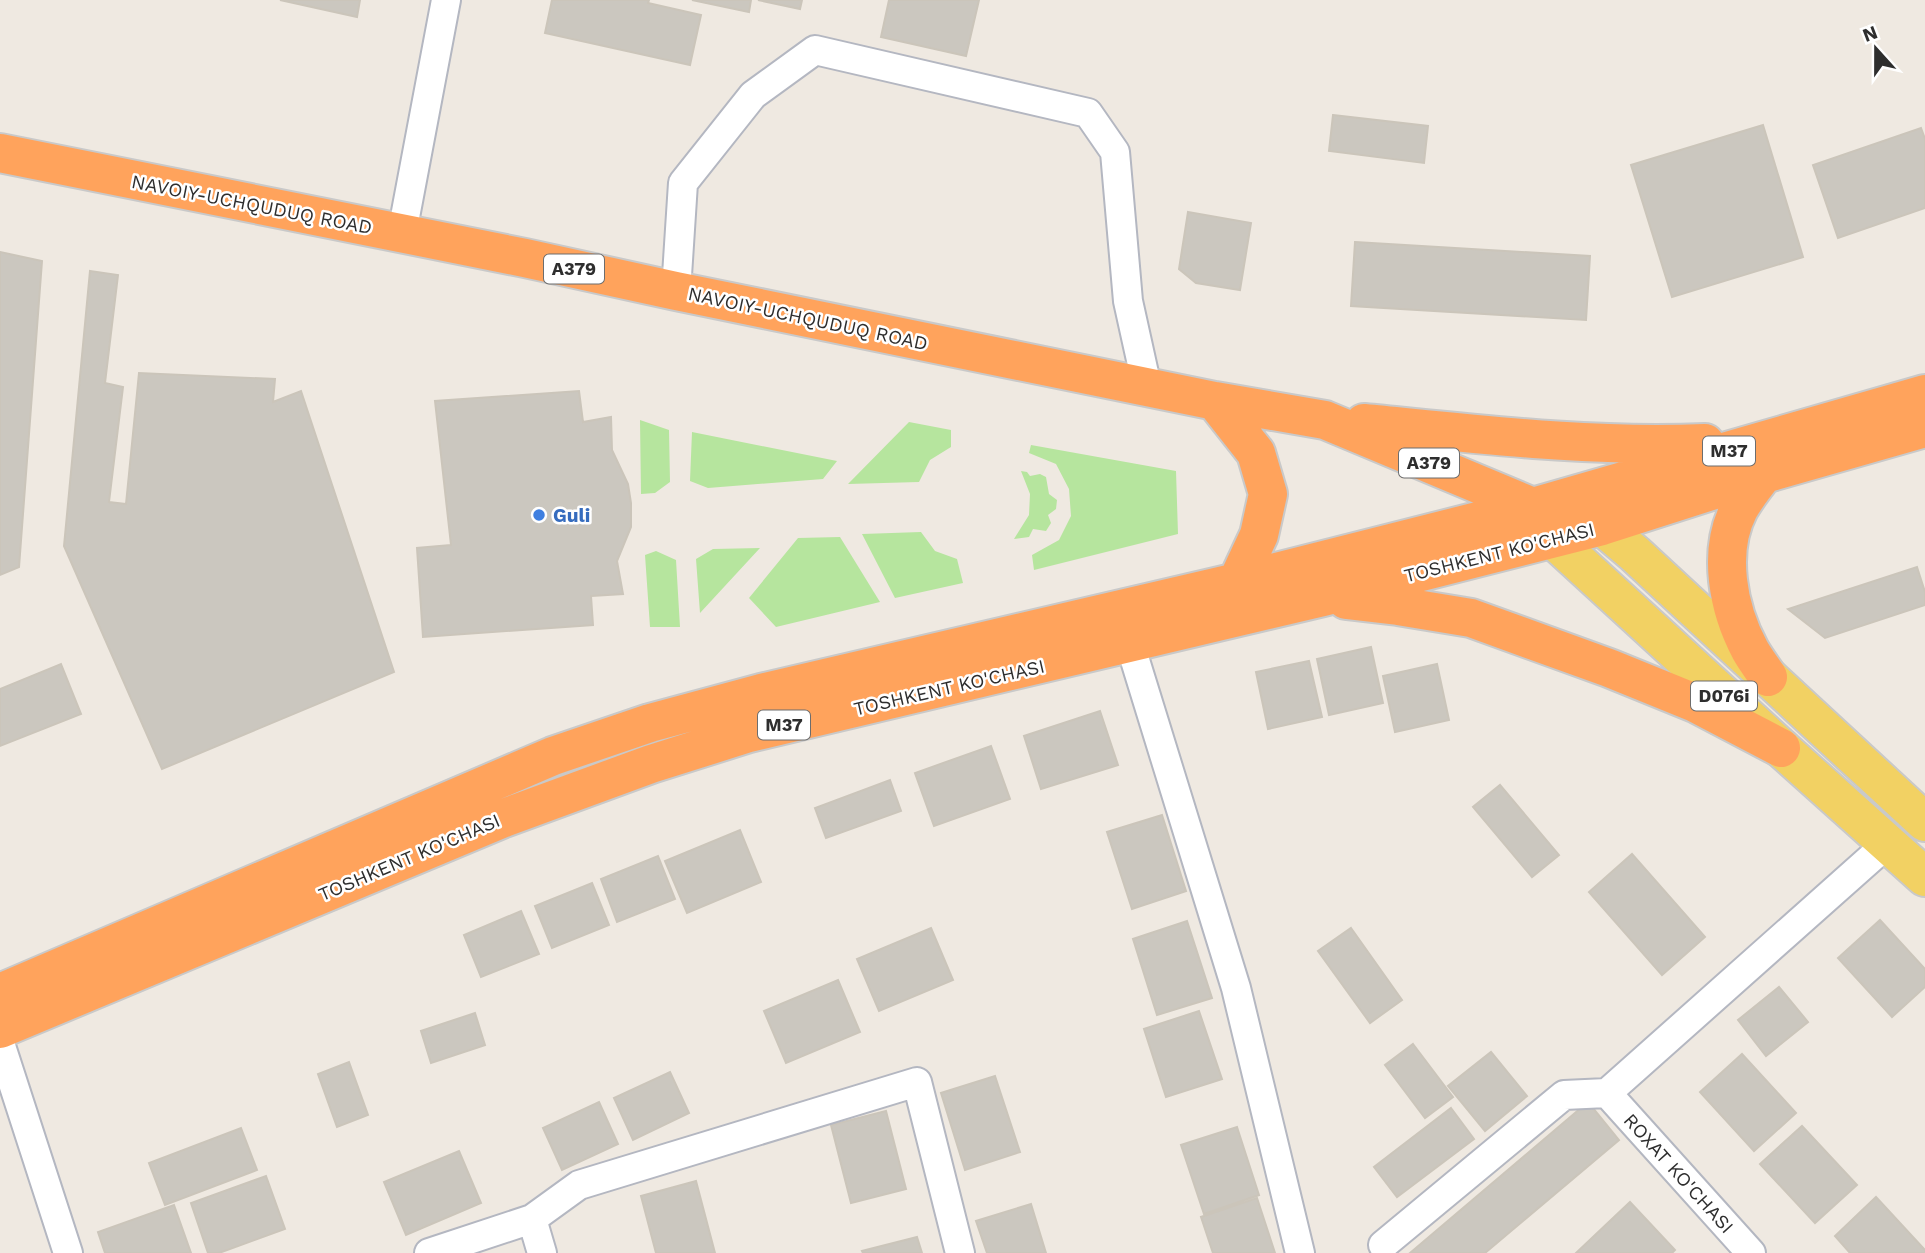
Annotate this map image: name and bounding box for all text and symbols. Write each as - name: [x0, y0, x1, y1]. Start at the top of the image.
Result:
- north arrow: [1841, 14, 1911, 84]
- text: N: [1859, 20, 1881, 47]
- street label: NAVOIY-UCHQUDUQ ROAD: [130, 170, 374, 239]
- road number: A379: [544, 255, 604, 284]
- street label: NAVOIY-UCHQUDUQ ROAD: [686, 282, 930, 355]
- road number: M37: [1703, 436, 1755, 466]
- road number: A379: [1399, 448, 1459, 477]
- place label: Guli: [553, 504, 590, 527]
- marker: Guli: [531, 507, 547, 523]
- street label: TOSHKENT KO'CHASI: [1402, 518, 1597, 587]
- street label: TOSHKENT KO'CHASI: [851, 654, 1047, 721]
- road number: D076i: [1691, 682, 1757, 710]
- road number: M37: [758, 710, 810, 740]
- street label: TOSHKENT KO'CHASI: [315, 809, 503, 906]
- street label: ROXAT KO'CHASI: [1619, 1109, 1738, 1238]

